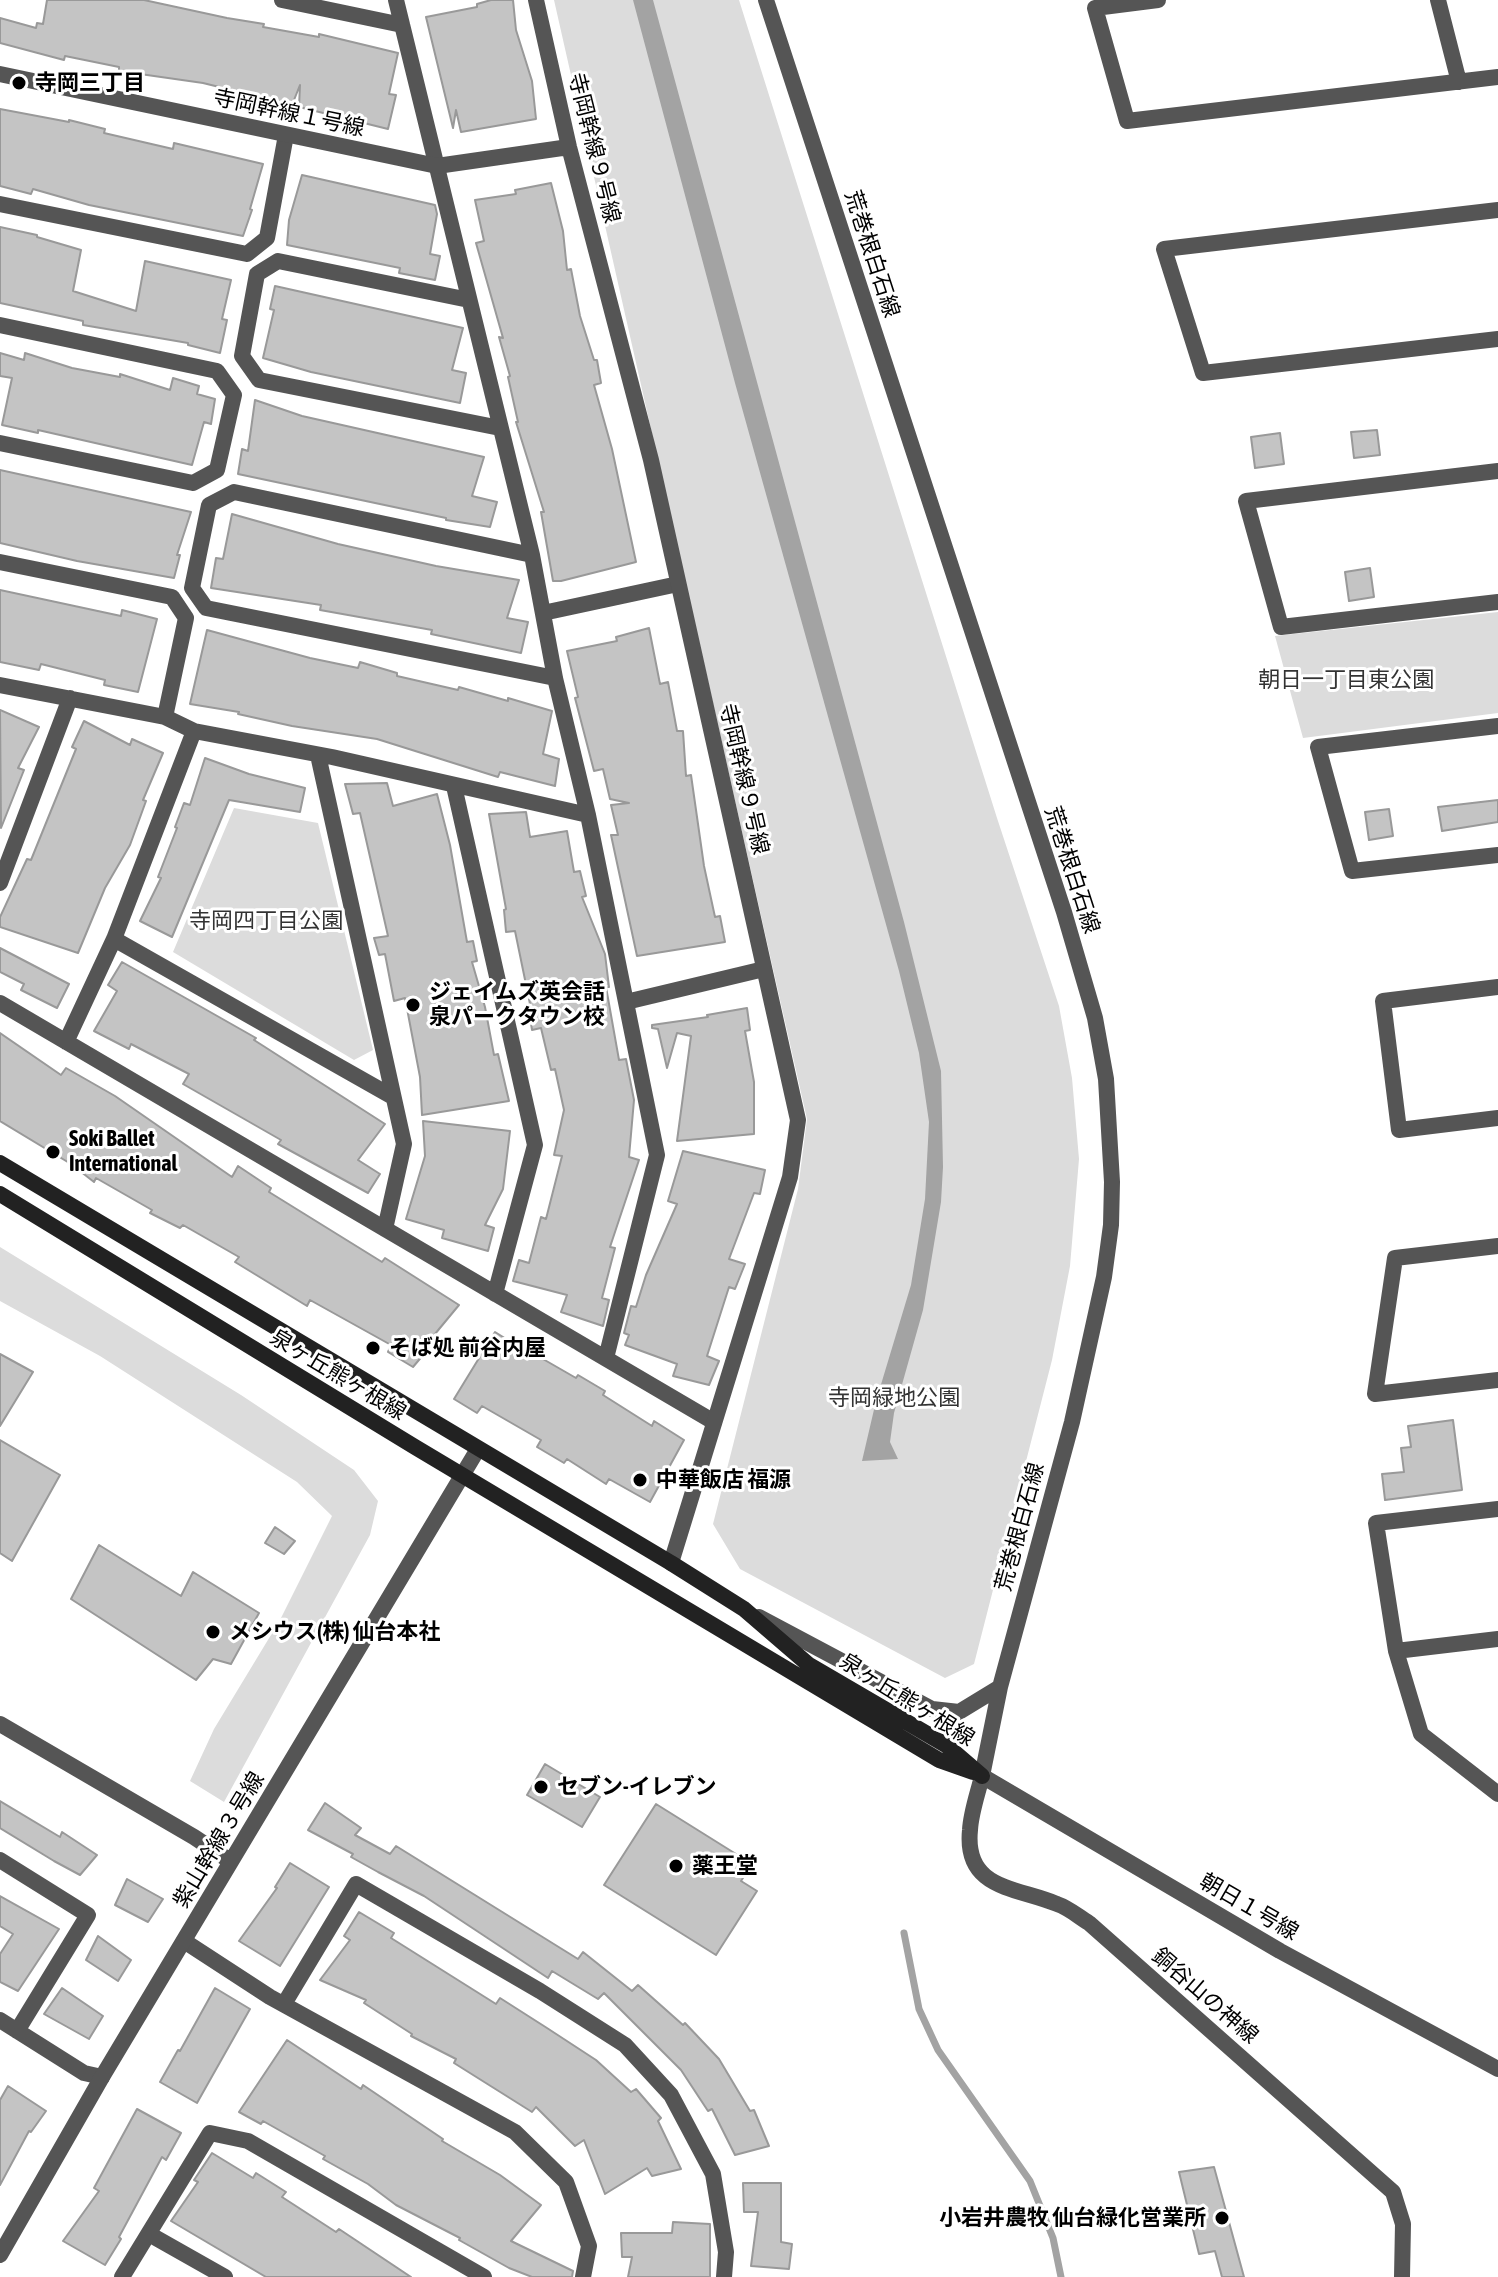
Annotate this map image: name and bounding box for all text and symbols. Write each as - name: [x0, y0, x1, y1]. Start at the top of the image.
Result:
- place label: 寺岡三丁目: [35, 70, 145, 96]
- street label: 寺岡幹線９号線: [563, 70, 625, 226]
- marker: 寺岡三丁目: [10, 74, 28, 92]
- street label: 寺岡幹線１号線: [211, 84, 367, 142]
- street label: 荒巻根白石線: [839, 187, 905, 321]
- park label: 朝日一丁目東公園: [1258, 667, 1434, 693]
- street label: 寺岡幹線９号線: [714, 701, 774, 857]
- street label: 荒巻根白石線: [1039, 803, 1105, 937]
- park label: 寺岡四丁目公園: [189, 908, 343, 934]
- place label: ジェイムズ英会話 泉パークタウン校: [429, 979, 605, 1030]
- marker: ジェイムズ英会話 泉パークタウン校: [404, 996, 422, 1014]
- place label: Soki Ballet International: [69, 1126, 177, 1178]
- marker: Soki Ballet International: [44, 1143, 62, 1161]
- street label: 泉ヶ丘熊ヶ根線: [265, 1324, 411, 1426]
- place label: そば処 前谷内屋: [389, 1335, 546, 1361]
- marker: そば処 前谷内屋: [364, 1339, 382, 1357]
- park label: 寺岡緑地公園: [828, 1385, 960, 1411]
- street label: 荒巻根白石線: [990, 1460, 1050, 1594]
- place label: 中華飯店 福源: [656, 1467, 791, 1493]
- marker: 中華飯店 福源: [631, 1471, 649, 1489]
- place label: メシウス(株) 仙台本社: [229, 1619, 441, 1645]
- marker: メシウス(株) 仙台本社: [204, 1623, 222, 1641]
- street label: 泉ヶ丘熊ヶ根線: [835, 1648, 979, 1752]
- street label: 紫山幹線３号線: [168, 1767, 270, 1913]
- place label: セブン-イレブン: [557, 1774, 716, 1800]
- marker: セブン-イレブン: [532, 1778, 550, 1796]
- place label: 薬王堂: [692, 1853, 758, 1879]
- marker: 薬王堂: [667, 1857, 685, 1875]
- street label: 朝日１号線: [1195, 1868, 1303, 1946]
- street label: 銅谷山の神線: [1147, 1943, 1263, 2049]
- place label: 小岩井農牧 仙台緑化営業所: [939, 2205, 1206, 2231]
- marker: 小岩井農牧 仙台緑化営業所: [1213, 2209, 1231, 2227]

